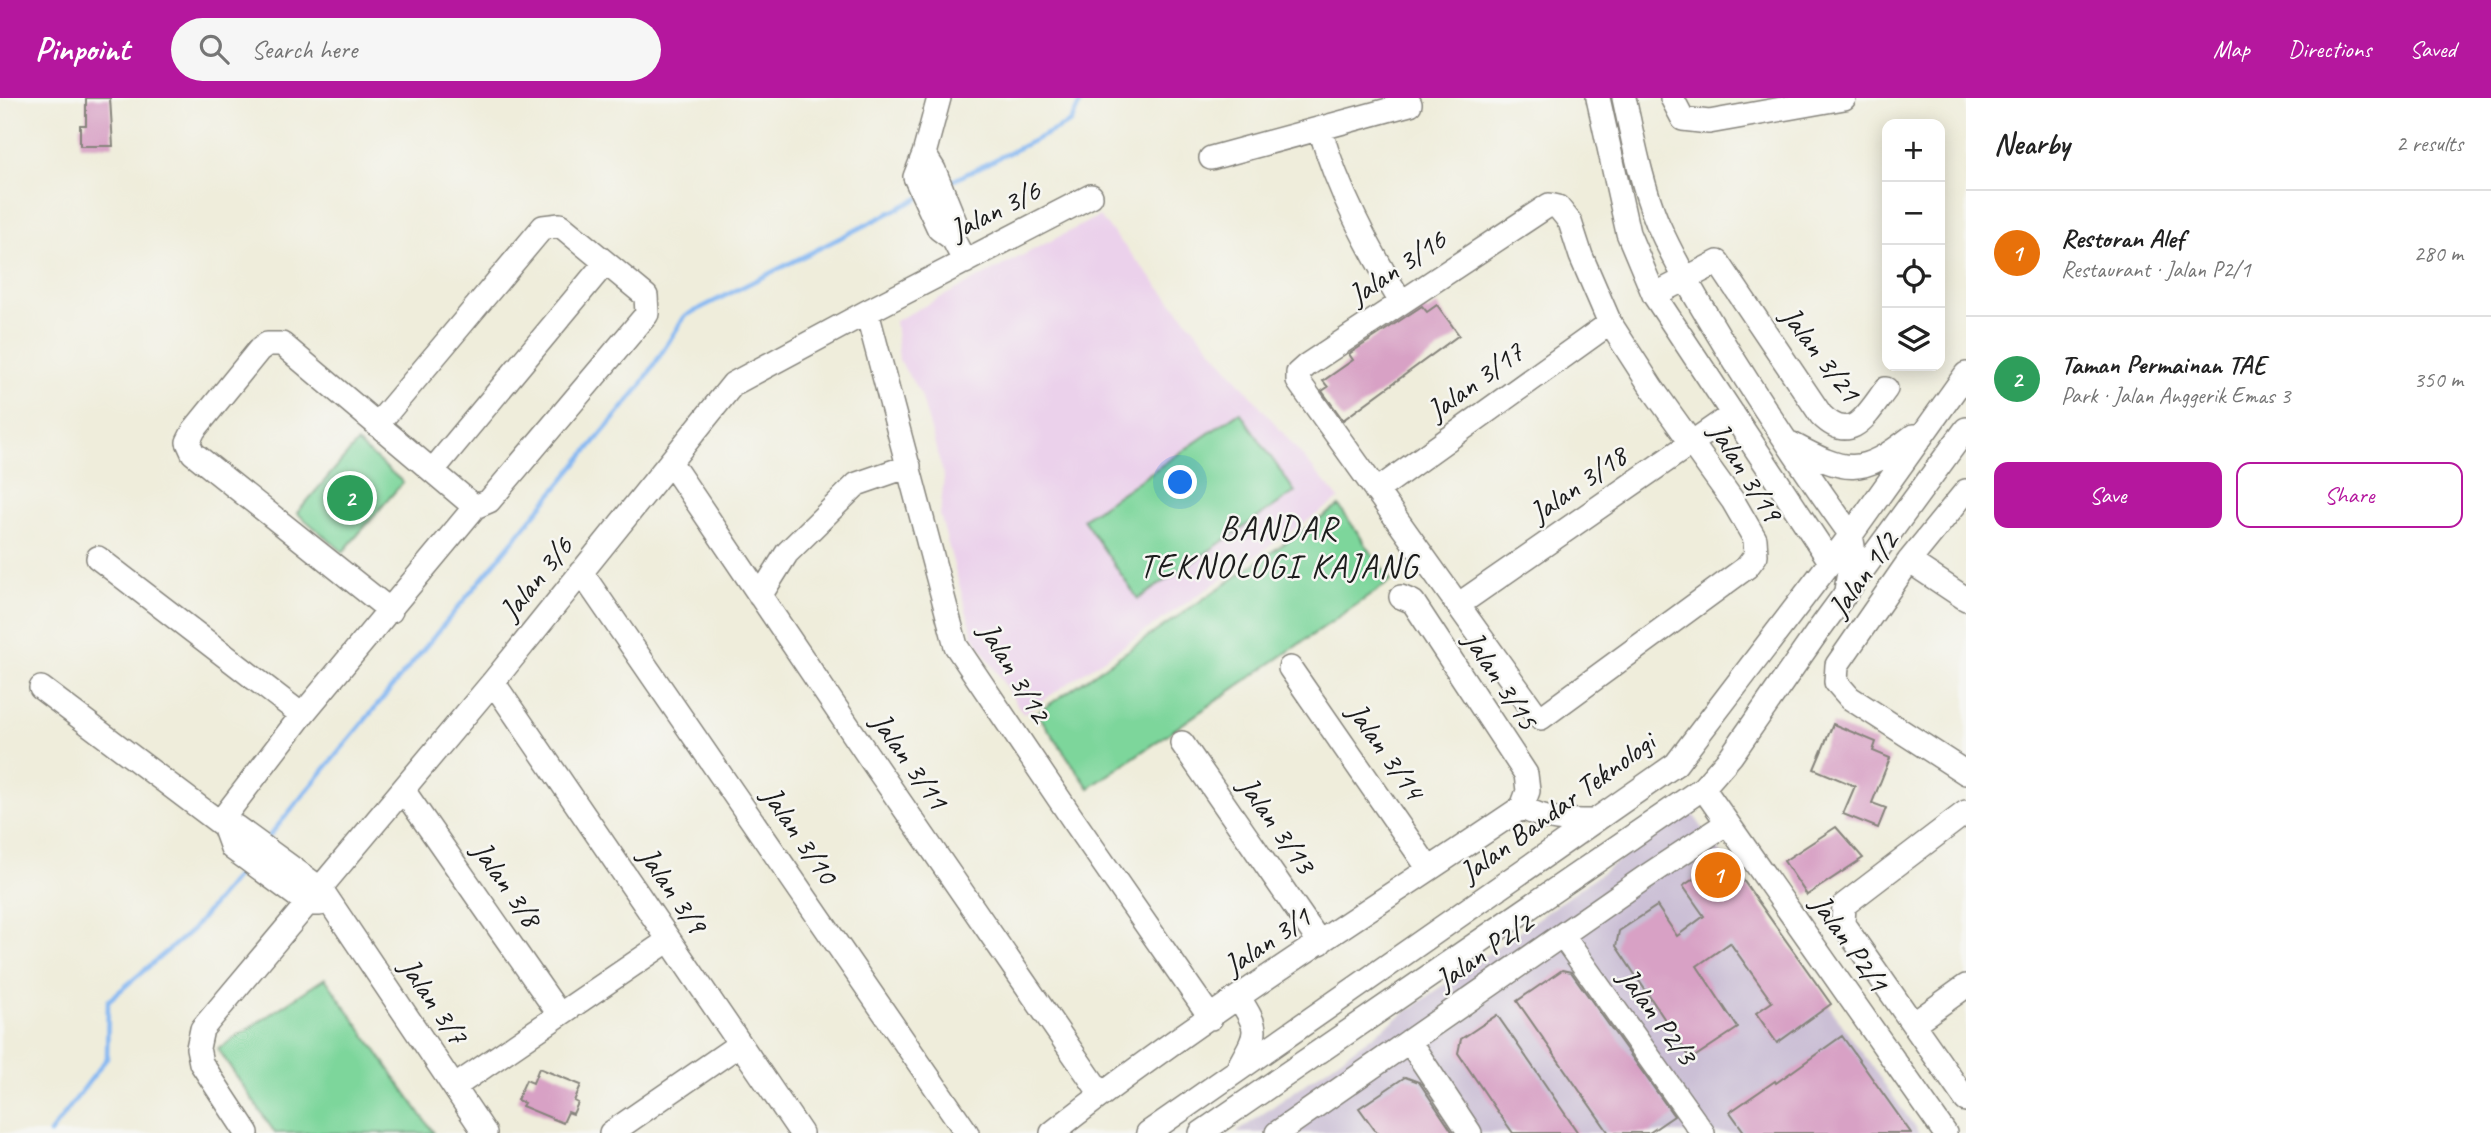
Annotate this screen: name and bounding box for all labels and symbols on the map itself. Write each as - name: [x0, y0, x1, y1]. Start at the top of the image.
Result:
- street label: Jalan 3/6: [941, 170, 1048, 250]
- street label: Jalan 3/16: [1339, 220, 1455, 315]
- street label: Jalan 3/21: [1771, 297, 1870, 411]
- street label: Jalan 3/17: [1418, 332, 1532, 430]
- street label: Jalan 3/19: [1700, 413, 1793, 531]
- street label: Jalan 3/18: [1520, 435, 1636, 532]
- your location: [1163, 465, 1197, 499]
- pin: 2: [327, 472, 373, 524]
- district label: BANDAR TEKNOLOGI KAJANG: [1139, 507, 1421, 587]
- street label: Jalan 1/2: [1818, 522, 1908, 626]
- street label: Jalan 3/6: [490, 527, 582, 629]
- street label: Jalan 3/12: [969, 613, 1061, 731]
- street label: Jalan 3/15: [1454, 622, 1548, 738]
- street label: Jalan 3/14: [1338, 693, 1435, 809]
- street label: Jalan 3/11: [862, 703, 958, 818]
- street label: Jalan Bandar Teknologi: [1450, 721, 1665, 892]
- street label: Jalan 3/13: [1229, 767, 1326, 883]
- street label: Jalan 3/10: [752, 777, 848, 893]
- street label: Jalan 3/8: [463, 832, 552, 937]
- street label: Jalan 3/9: [629, 838, 717, 943]
- pin: 1: [1695, 849, 1741, 901]
- street label: Jalan P2/1: [1801, 885, 1898, 1001]
- street label: Jalan 3/1: [1215, 897, 1319, 985]
- street label: Jalan P2/2: [1426, 902, 1542, 1000]
- street label: Jalan 3/7: [390, 949, 478, 1053]
- street label: Jalan P2/3: [1609, 958, 1707, 1074]

